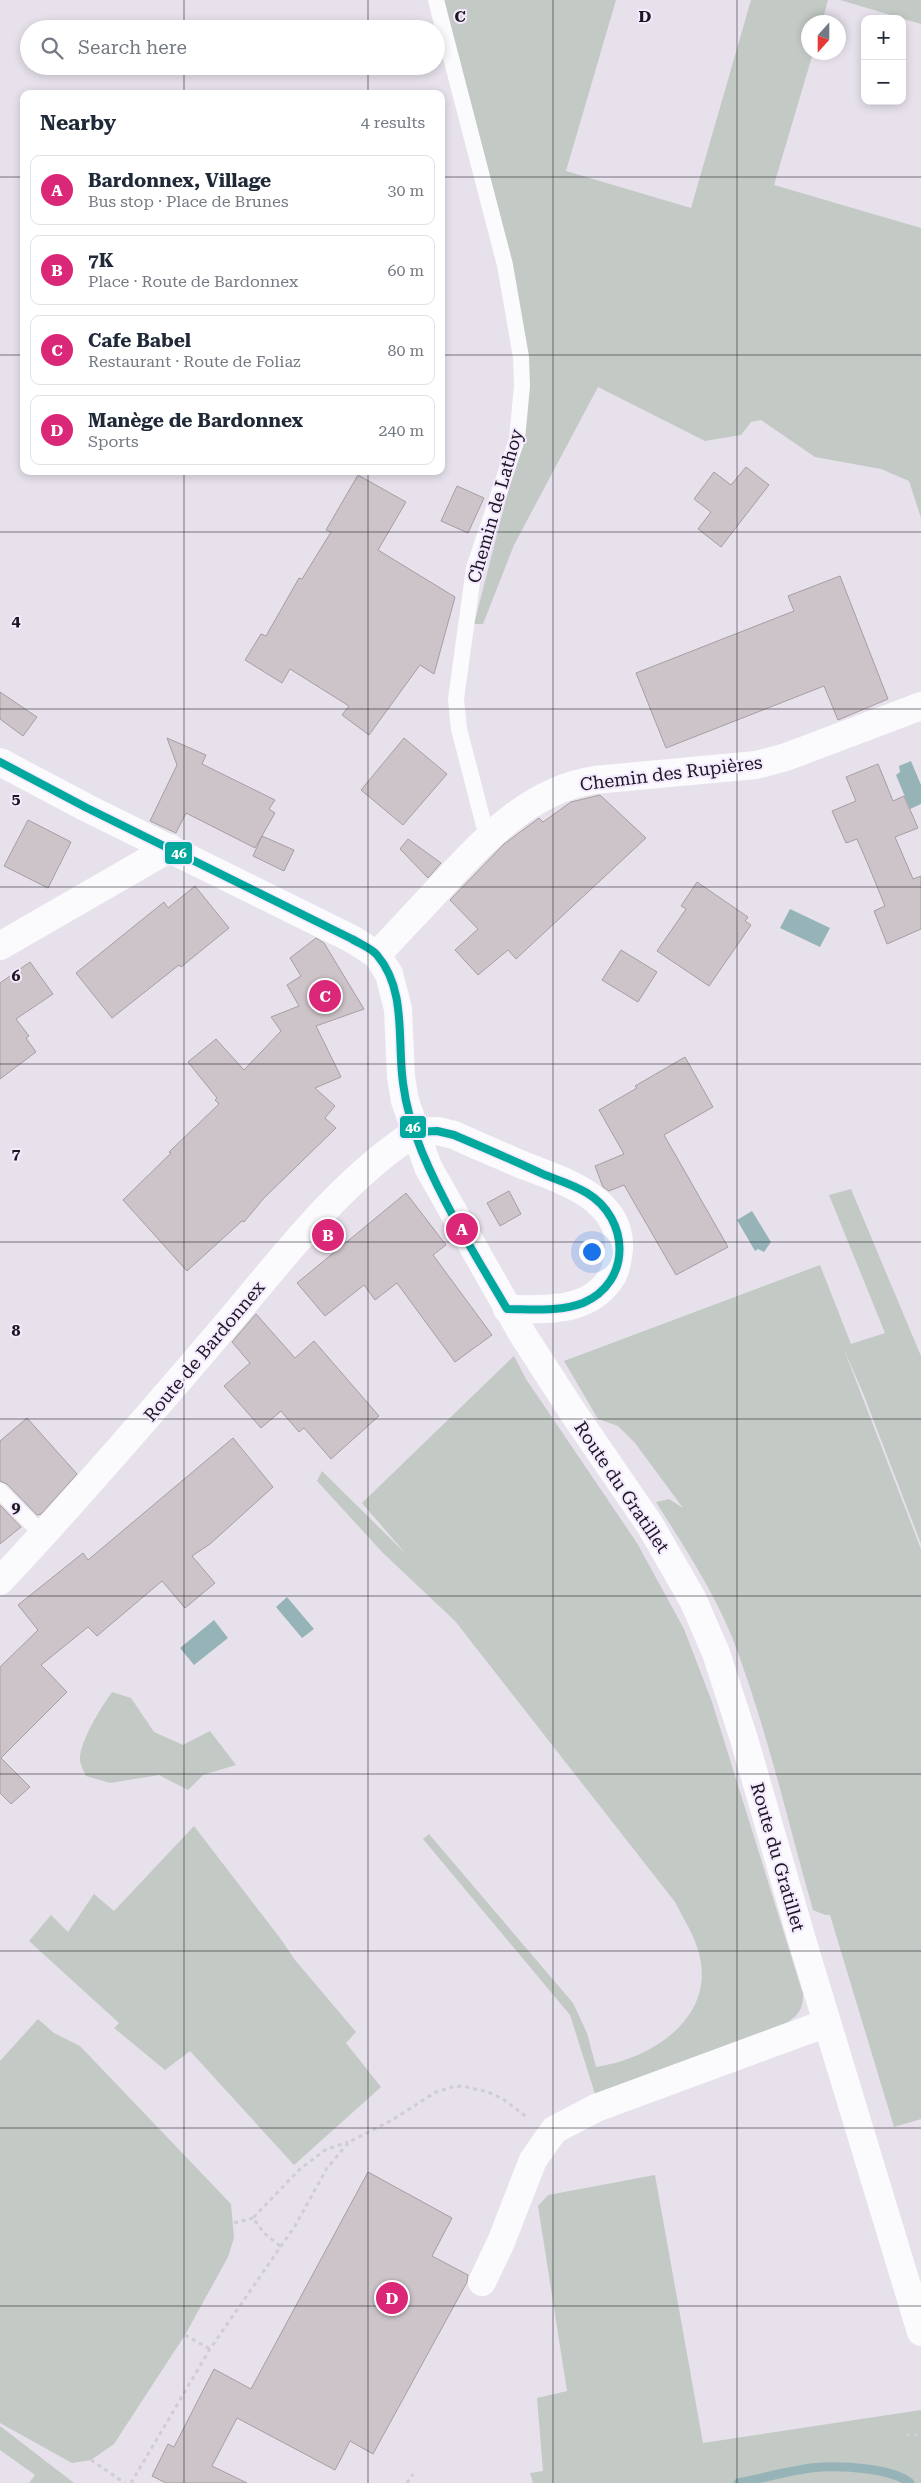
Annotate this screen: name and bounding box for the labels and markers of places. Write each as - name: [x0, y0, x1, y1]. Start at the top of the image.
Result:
- pin: C: [309, 977, 341, 1015]
- pin: A: [446, 1210, 478, 1248]
- pin: B: [312, 1216, 344, 1254]
- pin: D: [376, 2279, 408, 2317]

